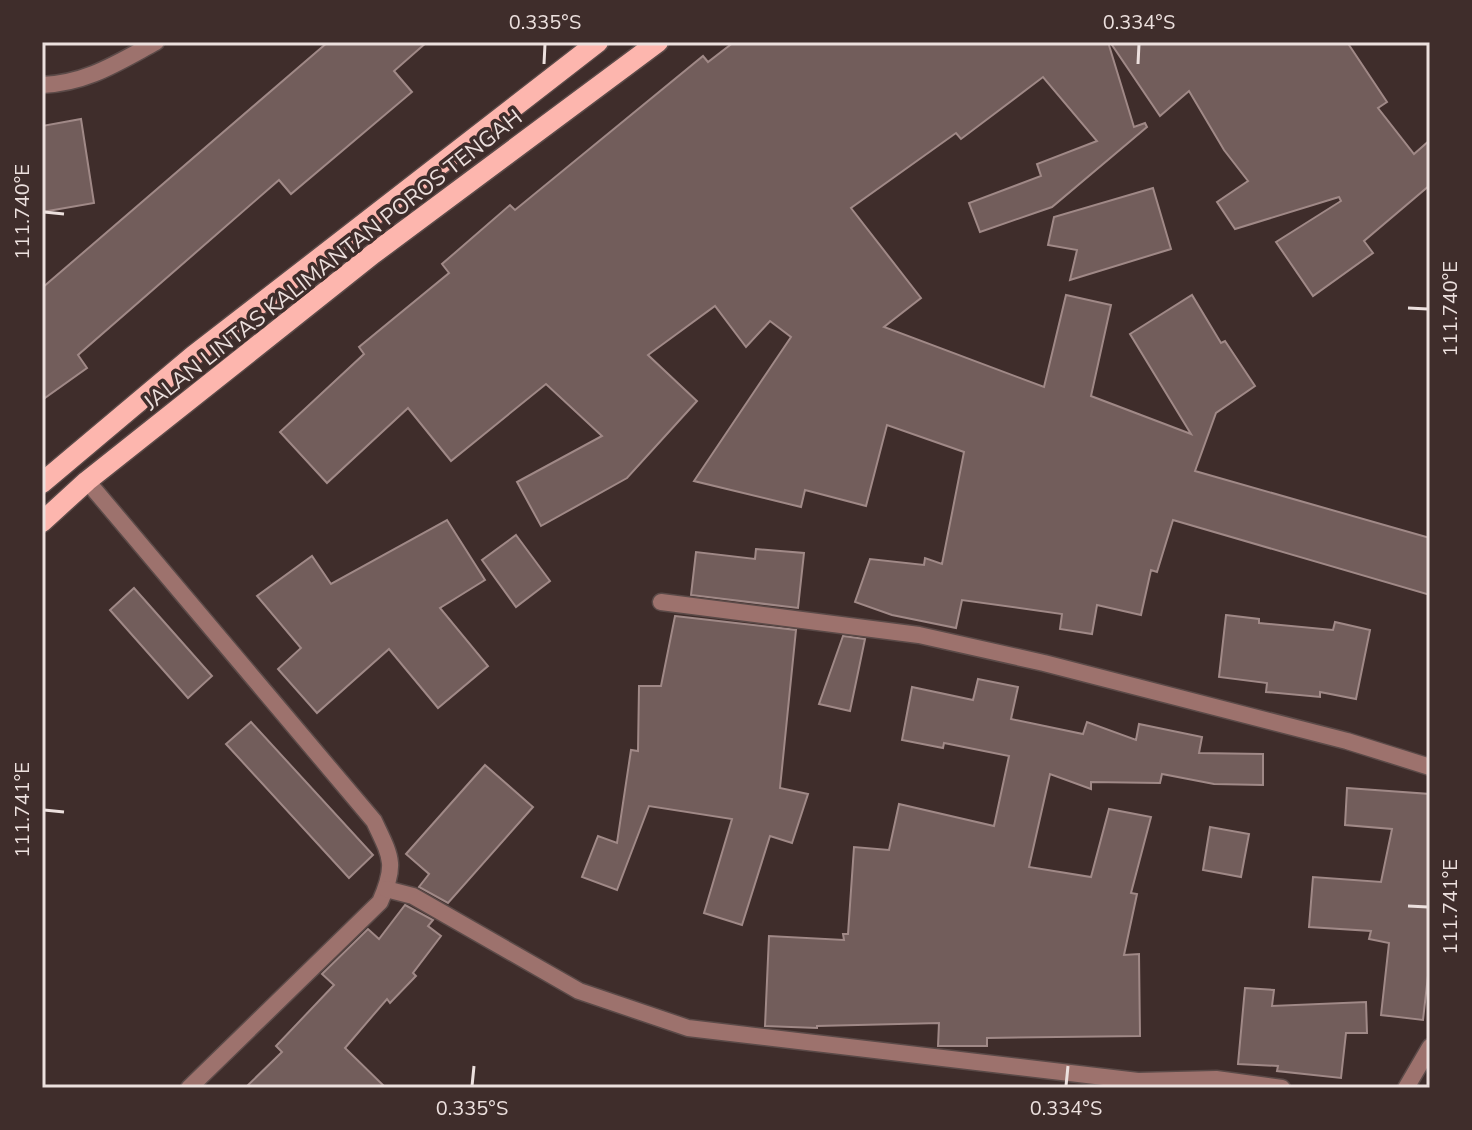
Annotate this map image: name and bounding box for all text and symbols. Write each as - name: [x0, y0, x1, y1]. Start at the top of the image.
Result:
- text: 0.335°S: [509, 9, 581, 36]
- text: 0.334°S: [1103, 9, 1175, 36]
- street label: JALAN LINTAS KALIMANTAN POROS TENGAH: [137, 103, 529, 418]
- text: 111.740°E: [9, 164, 36, 260]
- text: 111.740°E: [1437, 261, 1464, 357]
- text: 111.741°E: [9, 762, 36, 858]
- text: 111.741°E: [1437, 859, 1464, 955]
- text: 0.335°S: [436, 1095, 508, 1122]
- text: 0.334°S: [1030, 1095, 1102, 1122]

